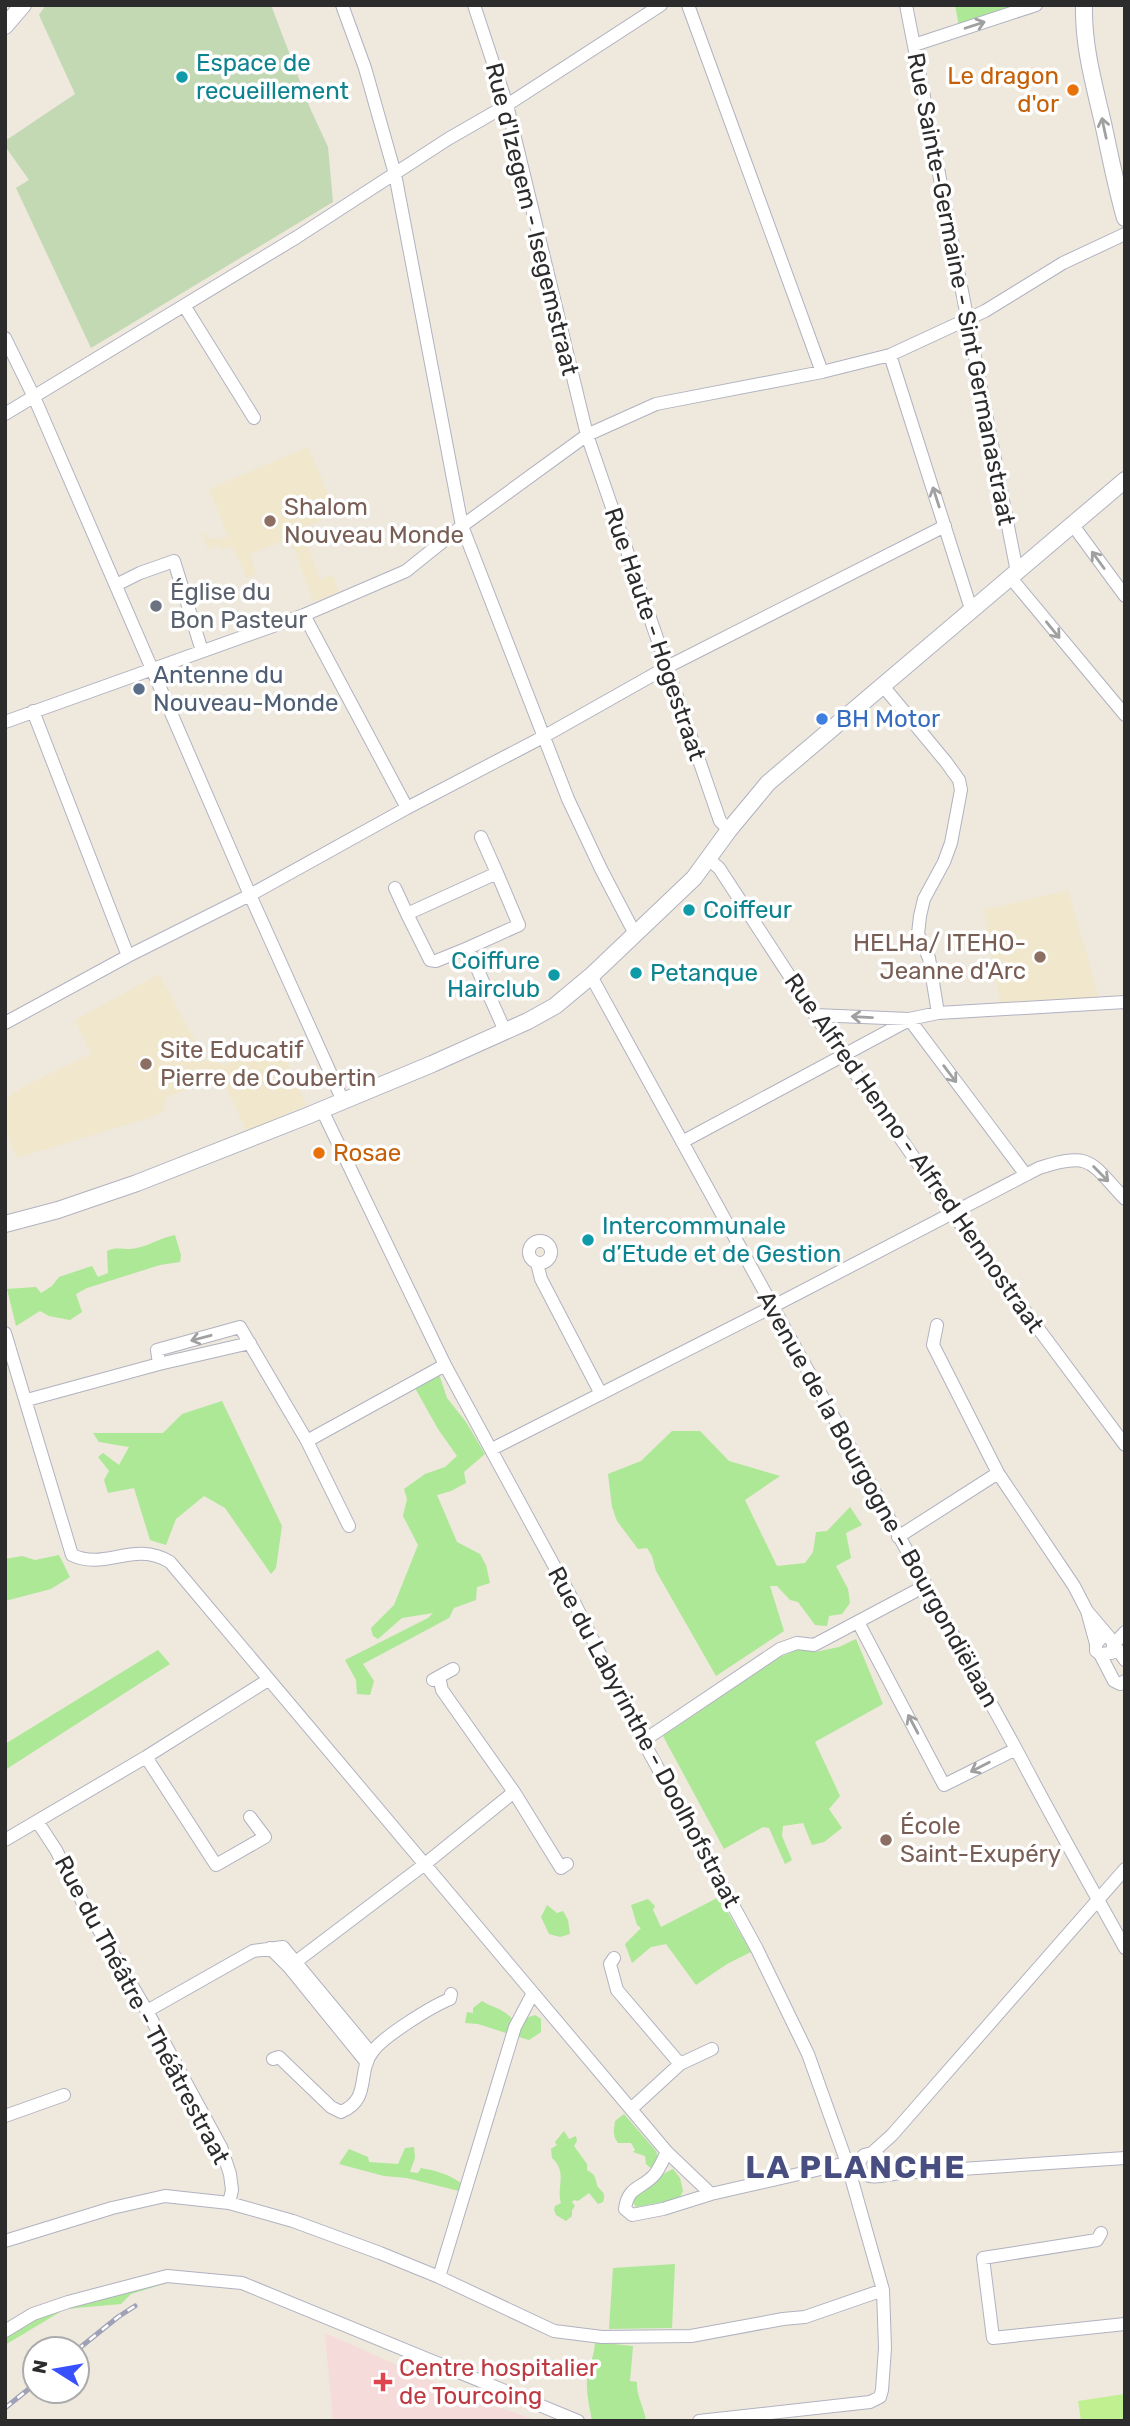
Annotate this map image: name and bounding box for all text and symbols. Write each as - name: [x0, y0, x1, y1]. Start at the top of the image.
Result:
- one-way arrow: [963, 18, 985, 31]
- place label: Espace de recueillement: [196, 49, 349, 105]
- street label: Rue Sainte-Germaine - Sint Germanastraat: [901, 50, 1021, 528]
- street label: Rue d'Izegem - Isegemstraat: [480, 60, 584, 378]
- place label: Le dragon d'or: [947, 62, 1059, 118]
- marker: Espace de recueillement: [174, 69, 190, 85]
- marker: Le dragon d'or: [1065, 82, 1081, 98]
- one-way arrow: [1096, 117, 1110, 140]
- one-way arrow: [928, 486, 941, 508]
- place label: Shalom Nouveau Monde: [284, 493, 464, 549]
- street label: Rue Haute - Hogestraat: [599, 504, 711, 764]
- marker: Shalom Nouveau Monde: [262, 513, 278, 529]
- one-way arrow: [1091, 551, 1106, 570]
- place label: Église du Bon Pasteur: [170, 578, 307, 634]
- marker: Église du Bon Pasteur: [148, 598, 164, 614]
- one-way arrow: [1045, 620, 1061, 638]
- place label: Antenne du Nouveau-Monde: [153, 661, 338, 717]
- marker: Antenne du Nouveau-Monde: [131, 681, 147, 697]
- place label: BH Motor: [836, 705, 940, 733]
- marker: BH Motor: [814, 711, 830, 727]
- place label: Coiffeur: [703, 896, 792, 924]
- marker: Coiffeur: [681, 902, 697, 918]
- place label: HELHa/ ITEHO- Jeanne d'Arc: [853, 929, 1026, 985]
- place label: Coiffure Hairclub: [447, 947, 540, 1003]
- marker: HELHa/ ITEHO- Jeanne d'Arc: [1032, 949, 1048, 965]
- place label: Petanque: [650, 959, 758, 987]
- marker: Petanque: [628, 965, 644, 981]
- marker: Coiffure Hairclub: [546, 967, 562, 983]
- street label: Rue Alfred Henno - Alfred Hennostraat: [779, 968, 1049, 1338]
- one-way arrow: [851, 1011, 874, 1024]
- place label: Site Educatif Pierre de Coubertin: [160, 1036, 376, 1092]
- marker: Site Educatif Pierre de Coubertin: [138, 1056, 154, 1072]
- one-way arrow: [943, 1064, 957, 1083]
- place label: Rosae: [333, 1139, 401, 1167]
- marker: Rosae: [311, 1145, 327, 1161]
- one-way arrow: [1092, 1165, 1109, 1182]
- place label: Intercommunale d’Etude et de Gestion: [602, 1212, 841, 1268]
- marker: Intercommunale d’Etude et de Gestion: [580, 1232, 596, 1248]
- street label: Avenue de la Bourgogne - Bourgondiëlaan: [751, 1286, 1005, 1712]
- one-way arrow: [190, 1332, 213, 1345]
- street label: Rue du Labyrinthe - Doolhofstraat: [542, 1562, 746, 1912]
- one-way arrow: [906, 1715, 920, 1735]
- one-way arrow: [970, 1761, 991, 1775]
- place label: École Saint-Exupéry: [900, 1812, 1061, 1868]
- marker: École Saint-Exupéry: [878, 1832, 894, 1848]
- street label: Rue du Théâtre - Théâtrestraat: [49, 1851, 235, 2169]
- district label: LA PLANCHE: [745, 2148, 967, 2186]
- north arrow: [21, 2335, 91, 2405]
- place label: Centre hospitalier de Tourcoing: [399, 2354, 598, 2410]
- text: N: [27, 2358, 52, 2376]
- marker: Centre hospitalier de Tourcoing: [373, 2372, 393, 2392]

